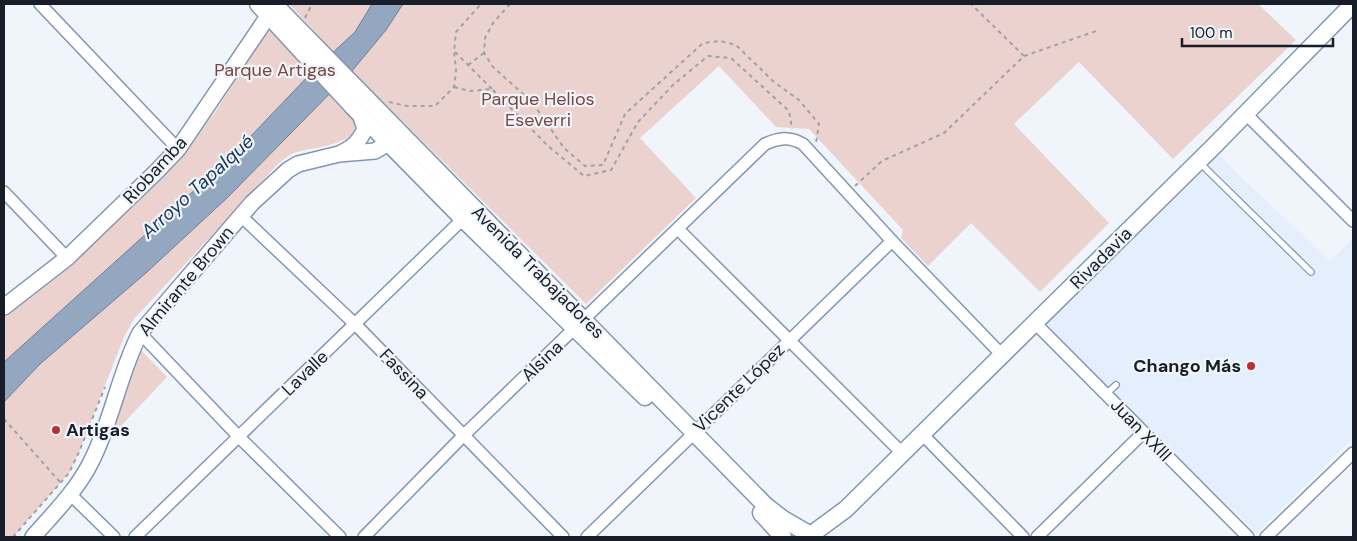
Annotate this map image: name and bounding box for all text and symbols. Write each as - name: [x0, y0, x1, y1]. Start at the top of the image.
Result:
- scale bar: [1182, 15, 1333, 47]
- text: 100 m: [1190, 23, 1233, 43]
- park label: Parque Artigas: [214, 58, 336, 82]
- park label: Parque Helios Eseverri: [481, 87, 595, 132]
- water label: Arroyo Tapalqué: [135, 129, 259, 244]
- street label: Riobamba: [118, 131, 192, 209]
- street label: Avenida Trabajadores: [466, 200, 610, 344]
- street label: Almirante Brown: [133, 221, 239, 341]
- street label: Rivadavia: [1065, 222, 1137, 294]
- street label: Alsina: [516, 335, 568, 387]
- street label: Vicente López: [688, 338, 790, 438]
- street label: Fassina: [374, 344, 434, 404]
- street label: Lavalle: [277, 345, 333, 401]
- place label: Chango Más: [1133, 354, 1241, 378]
- marker: Chango Más: [1245, 360, 1257, 372]
- street label: Juan XXIII: [1105, 393, 1177, 467]
- place label: Artigas: [66, 418, 130, 442]
- marker: Artigas: [50, 424, 62, 436]

